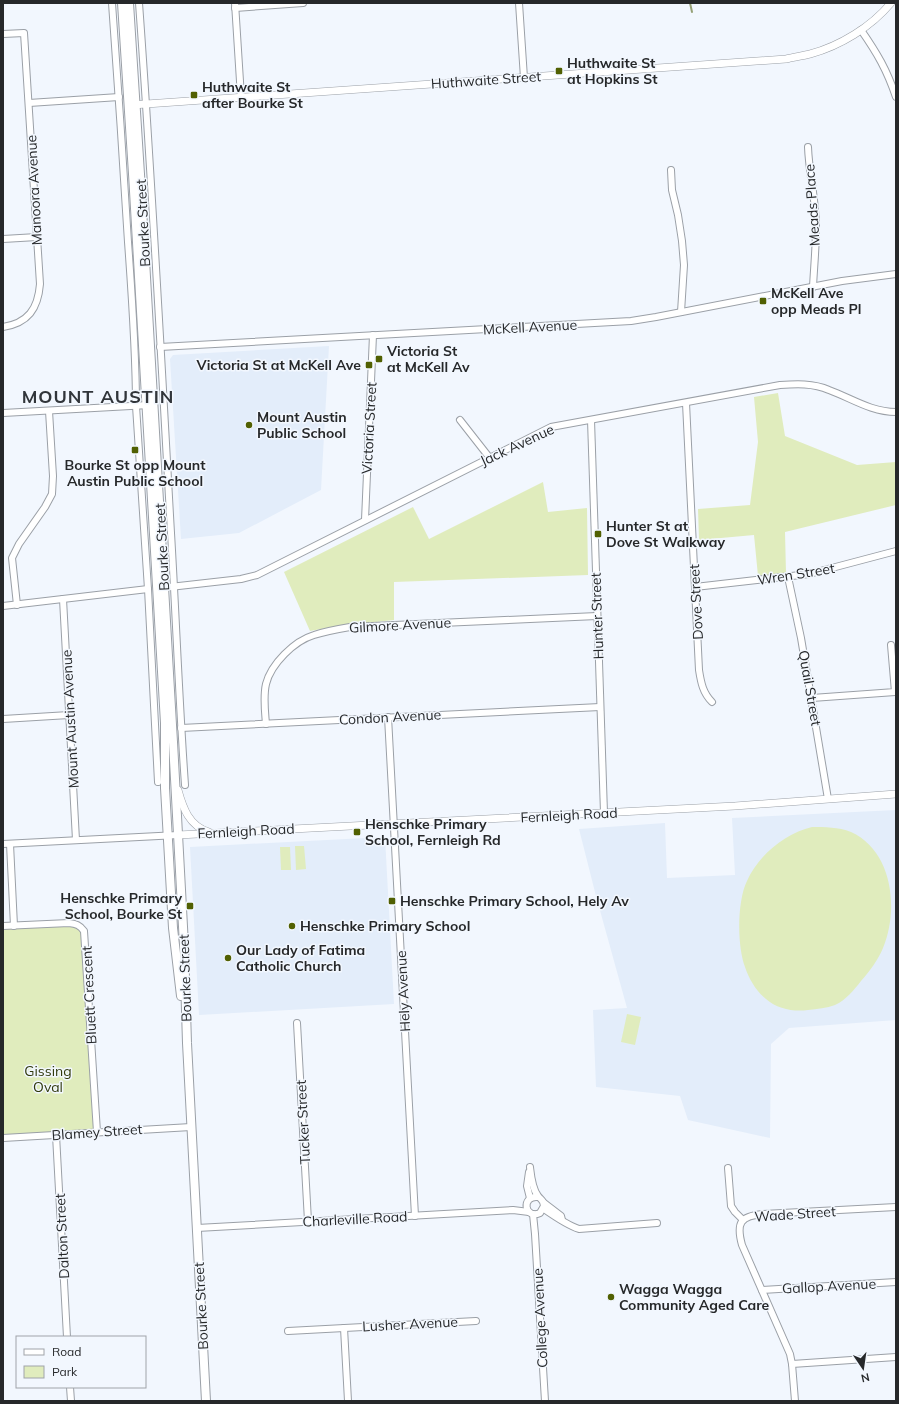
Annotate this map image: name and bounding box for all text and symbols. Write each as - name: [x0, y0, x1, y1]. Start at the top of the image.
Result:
- place label: Huthwaite St at Hopkins St: [567, 54, 658, 88]
- marker: Huthwaite St at Hopkins St: [554, 66, 564, 76]
- street label: Huthwaite Street: [430, 67, 542, 93]
- place label: Huthwaite St after Bourke St: [202, 78, 304, 112]
- marker: Huthwaite St after Bourke St: [189, 90, 199, 100]
- street label: Manoora Avenue: [22, 134, 46, 246]
- street label: Meads Place: [800, 163, 824, 247]
- street label: Bourke Street: [132, 179, 154, 267]
- place label: McKell Ave opp Meads Pl: [771, 284, 862, 318]
- marker: McKell Ave opp Meads Pl: [758, 296, 768, 306]
- street label: McKell Avenue: [482, 316, 578, 338]
- place label: Victoria St at McKell Av: [386, 342, 470, 376]
- marker: Victoria St at McKell Av: [374, 354, 384, 364]
- place label: Victoria St at McKell Ave: [196, 356, 361, 374]
- marker: Victoria St at McKell Ave: [364, 360, 374, 370]
- street label: Victoria Street: [358, 381, 380, 474]
- district label: MOUNT AUSTIN: [22, 385, 174, 408]
- place label: Mount Austin Public School: [257, 408, 347, 442]
- marker: Mount Austin Public School: [244, 420, 254, 430]
- street label: Jack Avenue: [477, 420, 557, 470]
- marker: Bourke St opp Mount Austin Public School: [130, 445, 140, 455]
- place label: Bourke St opp Mount Austin Public School: [64, 456, 206, 490]
- street label: Bourke Street: [151, 503, 173, 591]
- place label: Hunter St at Dove St Walkway: [606, 517, 725, 551]
- marker: Hunter St at Dove St Walkway: [593, 529, 603, 539]
- street label: Wren Street: [756, 559, 836, 589]
- street label: Dove Street: [685, 564, 707, 640]
- street label: Hunter Street: [586, 572, 608, 660]
- street label: Gilmore Avenue: [348, 613, 452, 637]
- street label: Mount Austin Avenue: [57, 649, 83, 789]
- street label: Quail Street: [795, 649, 826, 727]
- street label: Condon Avenue: [338, 705, 442, 729]
- street label: Fernleigh Road: [520, 803, 618, 827]
- place label: Henschke Primary School, Fernleigh Rd: [365, 815, 501, 849]
- street label: Fernleigh Road: [197, 819, 295, 843]
- marker: Henschke Primary School, Fernleigh Rd: [352, 827, 362, 837]
- place label: Henschke Primary School, Bourke St: [60, 889, 183, 923]
- place label: Henschke Primary School, Hely Av: [400, 892, 629, 910]
- marker: Henschke Primary School, Hely Av: [387, 896, 397, 906]
- marker: Henschke Primary School, Bourke St: [185, 901, 195, 911]
- place label: Henschke Primary School: [300, 917, 470, 935]
- marker: Henschke Primary School: [287, 921, 297, 931]
- street label: Bourke Street: [174, 934, 196, 1022]
- place label: Our Lady of Fatima Catholic Church: [236, 941, 365, 975]
- street label: Bluett Crescent: [77, 945, 101, 1045]
- street label: Hely Avenue: [392, 950, 414, 1032]
- marker: Our Lady of Fatima Catholic Church: [223, 953, 233, 963]
- park label: Gissing Oval: [24, 1062, 72, 1096]
- street label: Tucker Street: [292, 1079, 314, 1165]
- street label: Blamey Street: [51, 1120, 143, 1144]
- street label: Dalton Street: [51, 1193, 73, 1279]
- street label: Wade Street: [754, 1202, 836, 1226]
- street label: Charleville Road: [302, 1207, 408, 1231]
- street label: Bourke Street: [190, 1262, 212, 1350]
- street label: College Avenue: [528, 1268, 552, 1368]
- street label: Gallop Avenue: [782, 1275, 876, 1297]
- place label: Wagga Wagga Community Aged Care: [619, 1280, 770, 1314]
- marker: Wagga Wagga Community Aged Care: [606, 1292, 616, 1302]
- street label: Lusher Avenue: [362, 1313, 458, 1335]
- legend: [16, 1336, 146, 1388]
- text: Road: [52, 1344, 81, 1359]
- north arrow: [843, 1348, 883, 1388]
- text: Park: [52, 1364, 78, 1379]
- text: N: [860, 1370, 871, 1385]

